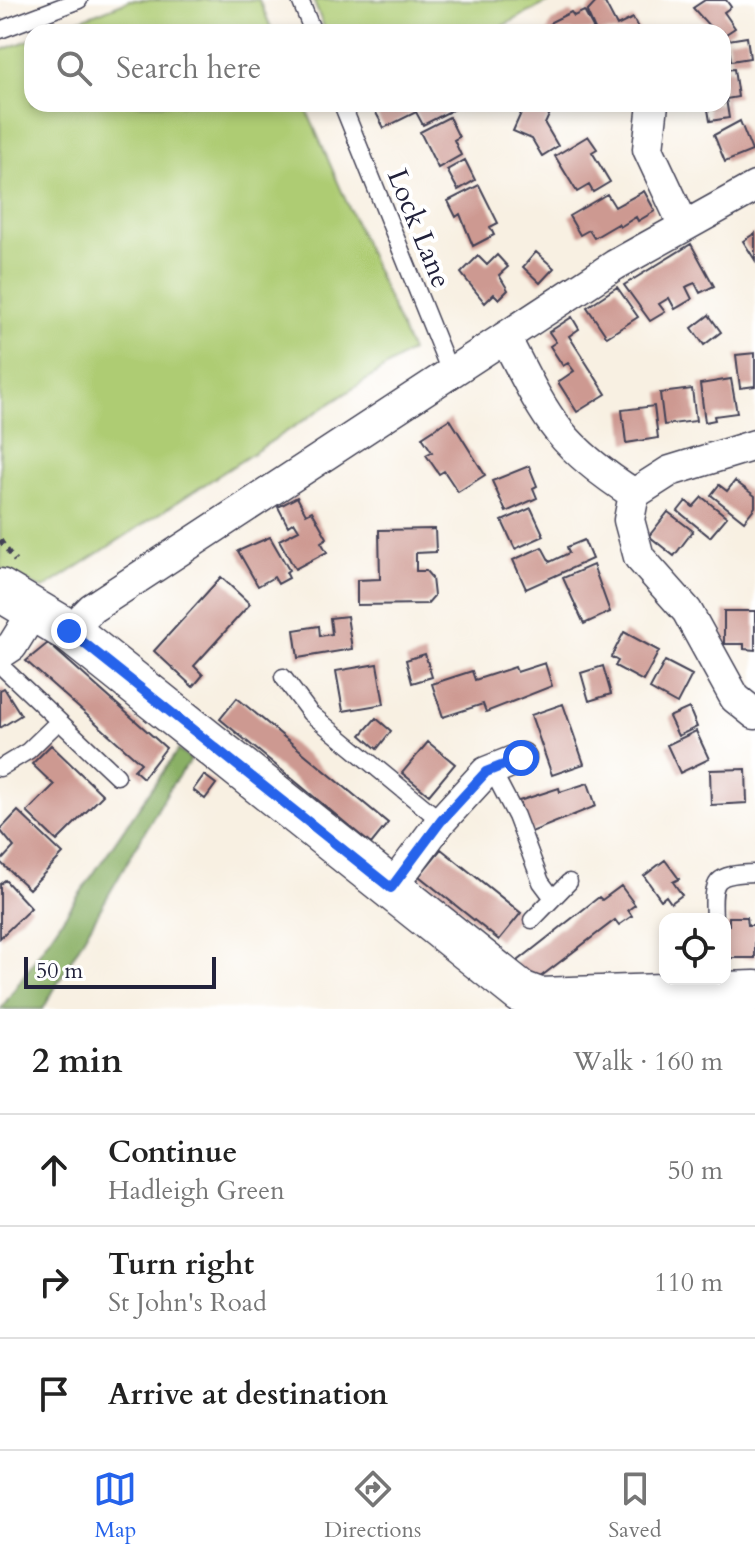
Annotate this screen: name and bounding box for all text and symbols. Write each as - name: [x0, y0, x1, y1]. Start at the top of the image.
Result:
- search box: [24, 24, 731, 112]
- icon: search: [52, 46, 96, 90]
- text: Search here: [116, 48, 261, 89]
- street label: Lock Lane: [378, 163, 460, 293]
- route end: [51, 613, 87, 649]
- route start: [503, 740, 539, 776]
- map controls: [659, 913, 731, 985]
- button: locate: [659, 913, 731, 985]
- scale bar: [24, 953, 216, 989]
- text: 50 m: [36, 956, 83, 986]
- text: 2 min: [32, 1038, 123, 1084]
- text: Walk · 160 m: [573, 1044, 723, 1079]
- text: Continue: [108, 1132, 237, 1173]
- icon: ahead: [32, 1148, 76, 1192]
- text: 50 m: [667, 1153, 723, 1188]
- text: Hadleigh Green: [108, 1173, 285, 1208]
- text: Turn right: [108, 1244, 254, 1285]
- icon: right: [32, 1260, 76, 1304]
- text: 110 m: [654, 1265, 723, 1300]
- text: St John's Road: [108, 1285, 267, 1320]
- icon: arrive: [32, 1372, 76, 1416]
- text: Arrive at destination: [108, 1374, 388, 1415]
- tab: Map: [93, 1467, 137, 1545]
- tab: Directions: [324, 1467, 421, 1545]
- tab: Saved: [608, 1467, 662, 1545]

